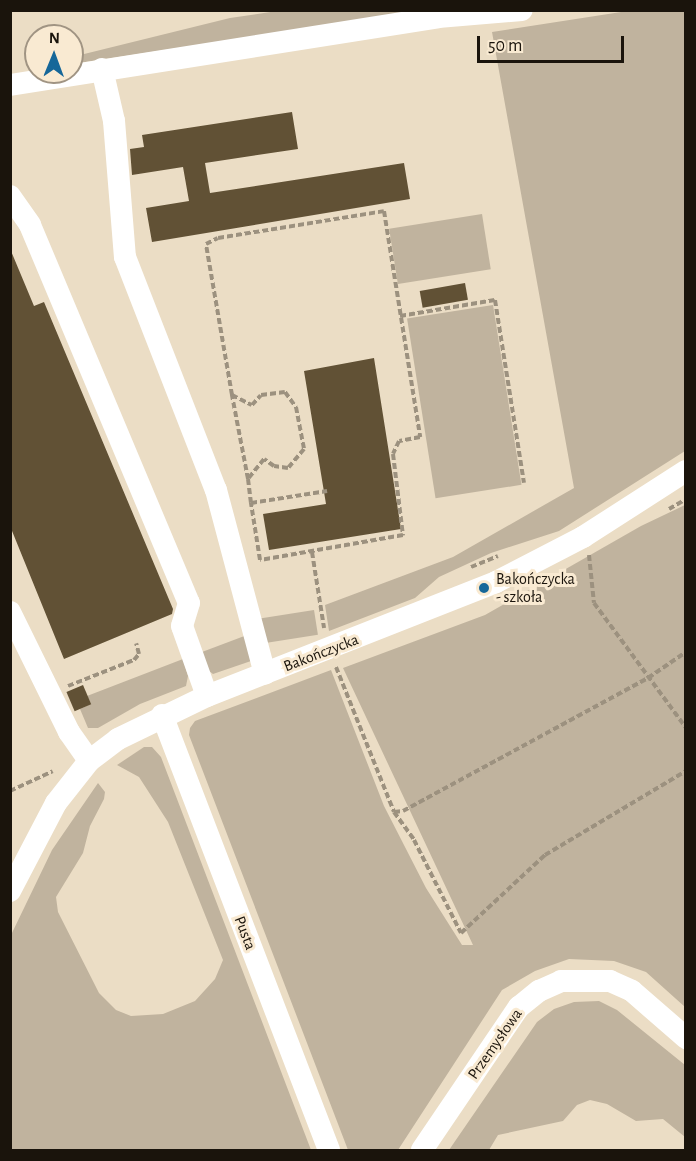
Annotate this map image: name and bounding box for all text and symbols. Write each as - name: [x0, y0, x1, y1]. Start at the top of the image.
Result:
- north arrow: [24, 24, 84, 84]
- scale bar: [480, 24, 627, 62]
- text: N: [49, 30, 60, 46]
- text: 50 m: [488, 37, 522, 55]
- place label: Bakończycka - szkoła: [496, 569, 575, 607]
- marker: Bakończycka - szkoła: [477, 581, 491, 595]
- street label: Bakończycka: [281, 630, 361, 676]
- street label: Pusta: [230, 913, 260, 953]
- street label: Przemysłowa: [464, 1005, 526, 1083]

